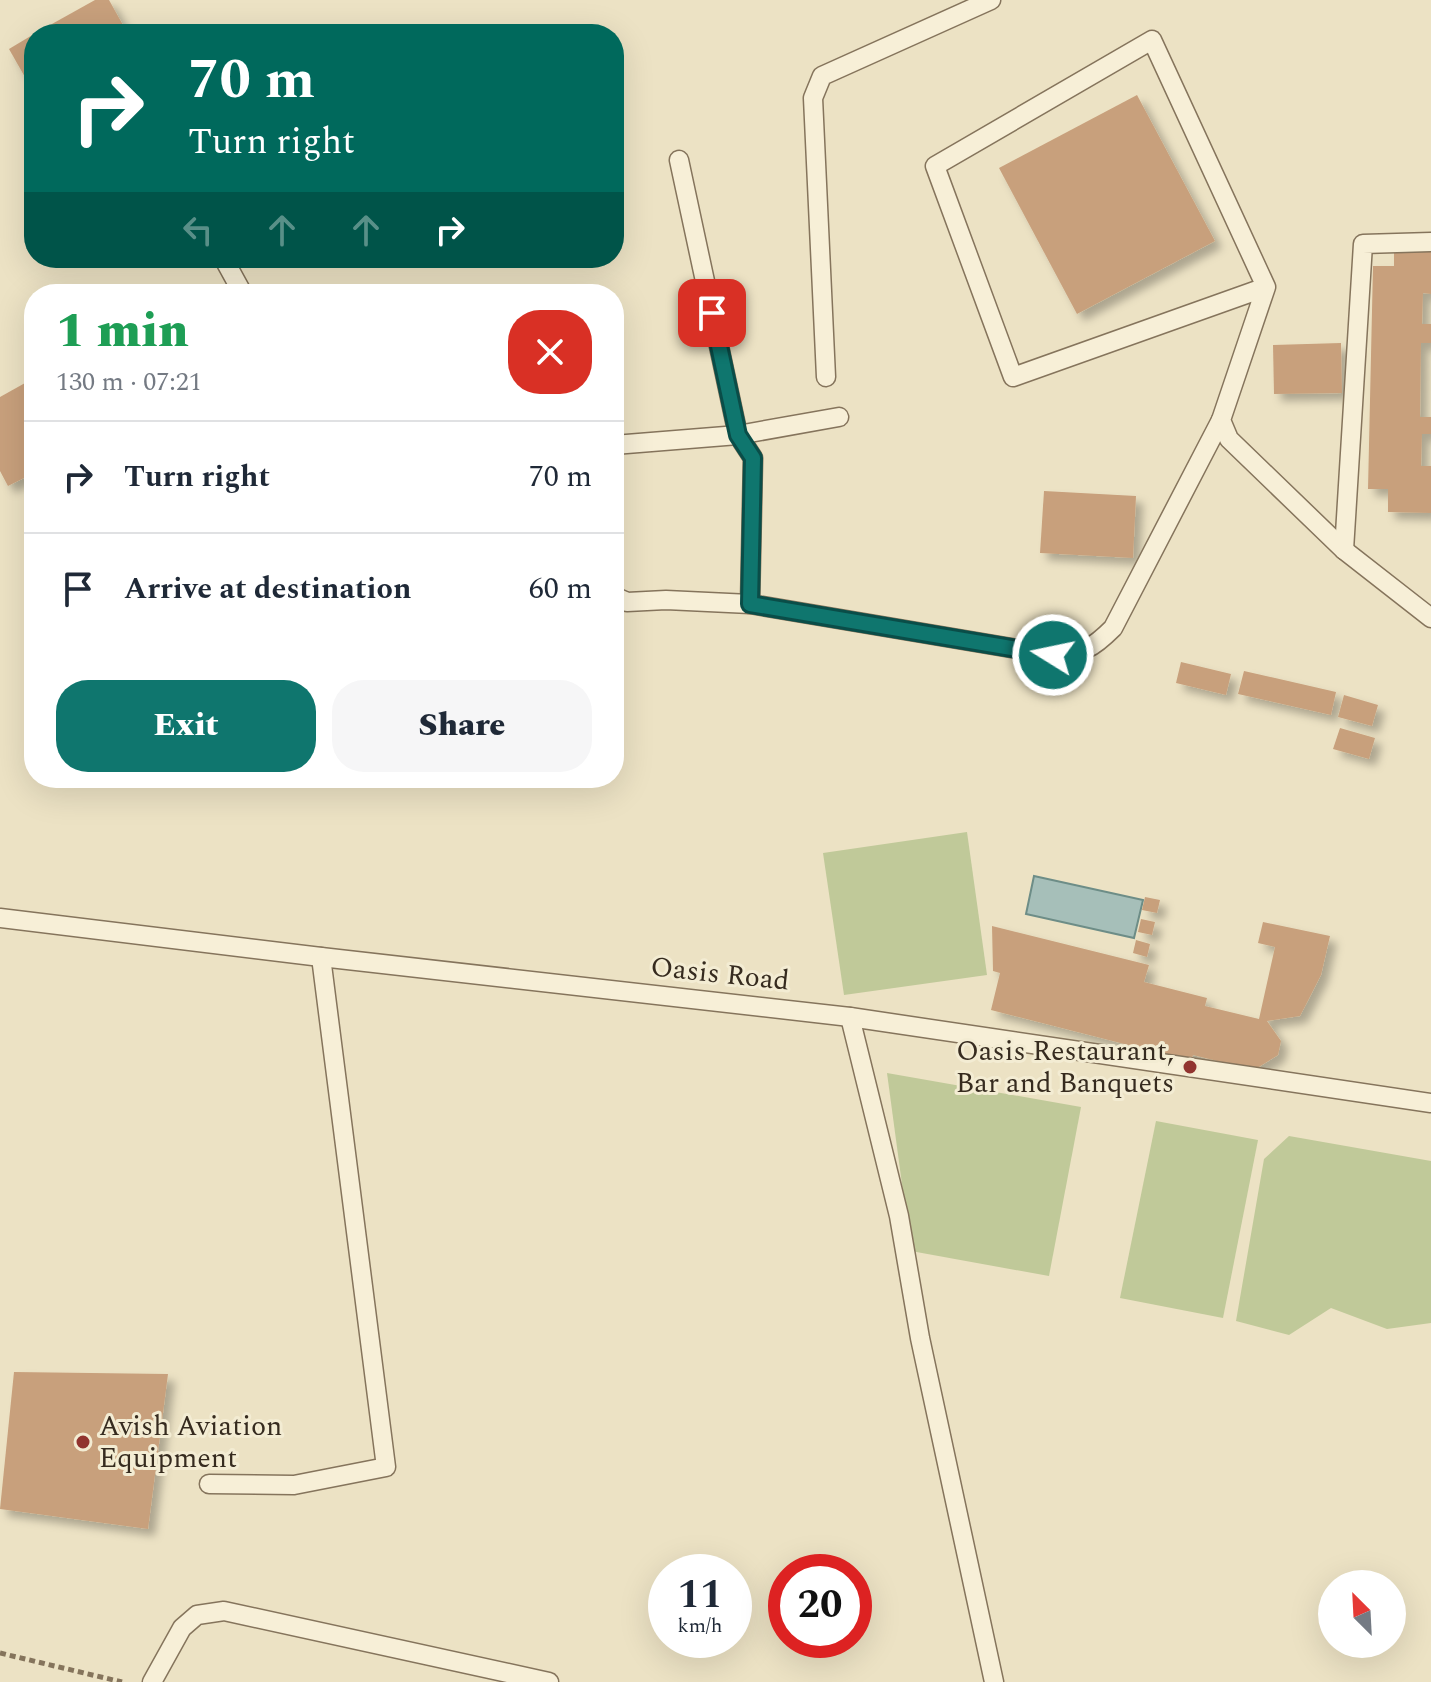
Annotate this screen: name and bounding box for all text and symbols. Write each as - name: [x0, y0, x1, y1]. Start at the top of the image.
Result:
- text: 70 m: [188, 38, 315, 123]
- icon: right: [56, 56, 160, 160]
- text: Turn right: [188, 115, 355, 170]
- icon: left: [176, 208, 220, 252]
- icon: ahead: [260, 208, 304, 252]
- icon: ahead: [344, 208, 388, 252]
- icon: right: [428, 208, 472, 252]
- pin: [678, 279, 746, 347]
- icon: arrive: [690, 291, 734, 335]
- text: 1 min: [56, 295, 189, 368]
- button: close: [508, 310, 592, 394]
- text: 130 m · 07:21: [56, 362, 202, 402]
- text: Turn right: [124, 454, 270, 500]
- text: 70 m: [529, 454, 592, 500]
- icon: right: [56, 455, 100, 499]
- text: Arrive at destination: [124, 566, 411, 612]
- text: 60 m: [529, 566, 592, 612]
- icon: arrive: [56, 567, 100, 611]
- position arrow: [1011, 613, 1095, 697]
- button: Exit: [56, 680, 316, 772]
- button: Share: [332, 680, 592, 772]
- street label: Oasis Road: [648, 945, 792, 1003]
- place label: Oasis Restaurant, Bar and Banquets: [956, 1030, 1174, 1105]
- marker: Oasis Restaurant, Bar and Banquets: [1181, 1058, 1199, 1076]
- place label: Avish Aviation Equipment: [99, 1405, 282, 1480]
- marker: Avish Aviation Equipment: [74, 1433, 92, 1451]
- speed limit sign: 20: [768, 1554, 872, 1658]
- text: 11: [678, 1565, 722, 1626]
- north arrow: [1318, 1570, 1406, 1658]
- map controls: [1318, 1570, 1406, 1658]
- text: km/h: [678, 1611, 723, 1641]

